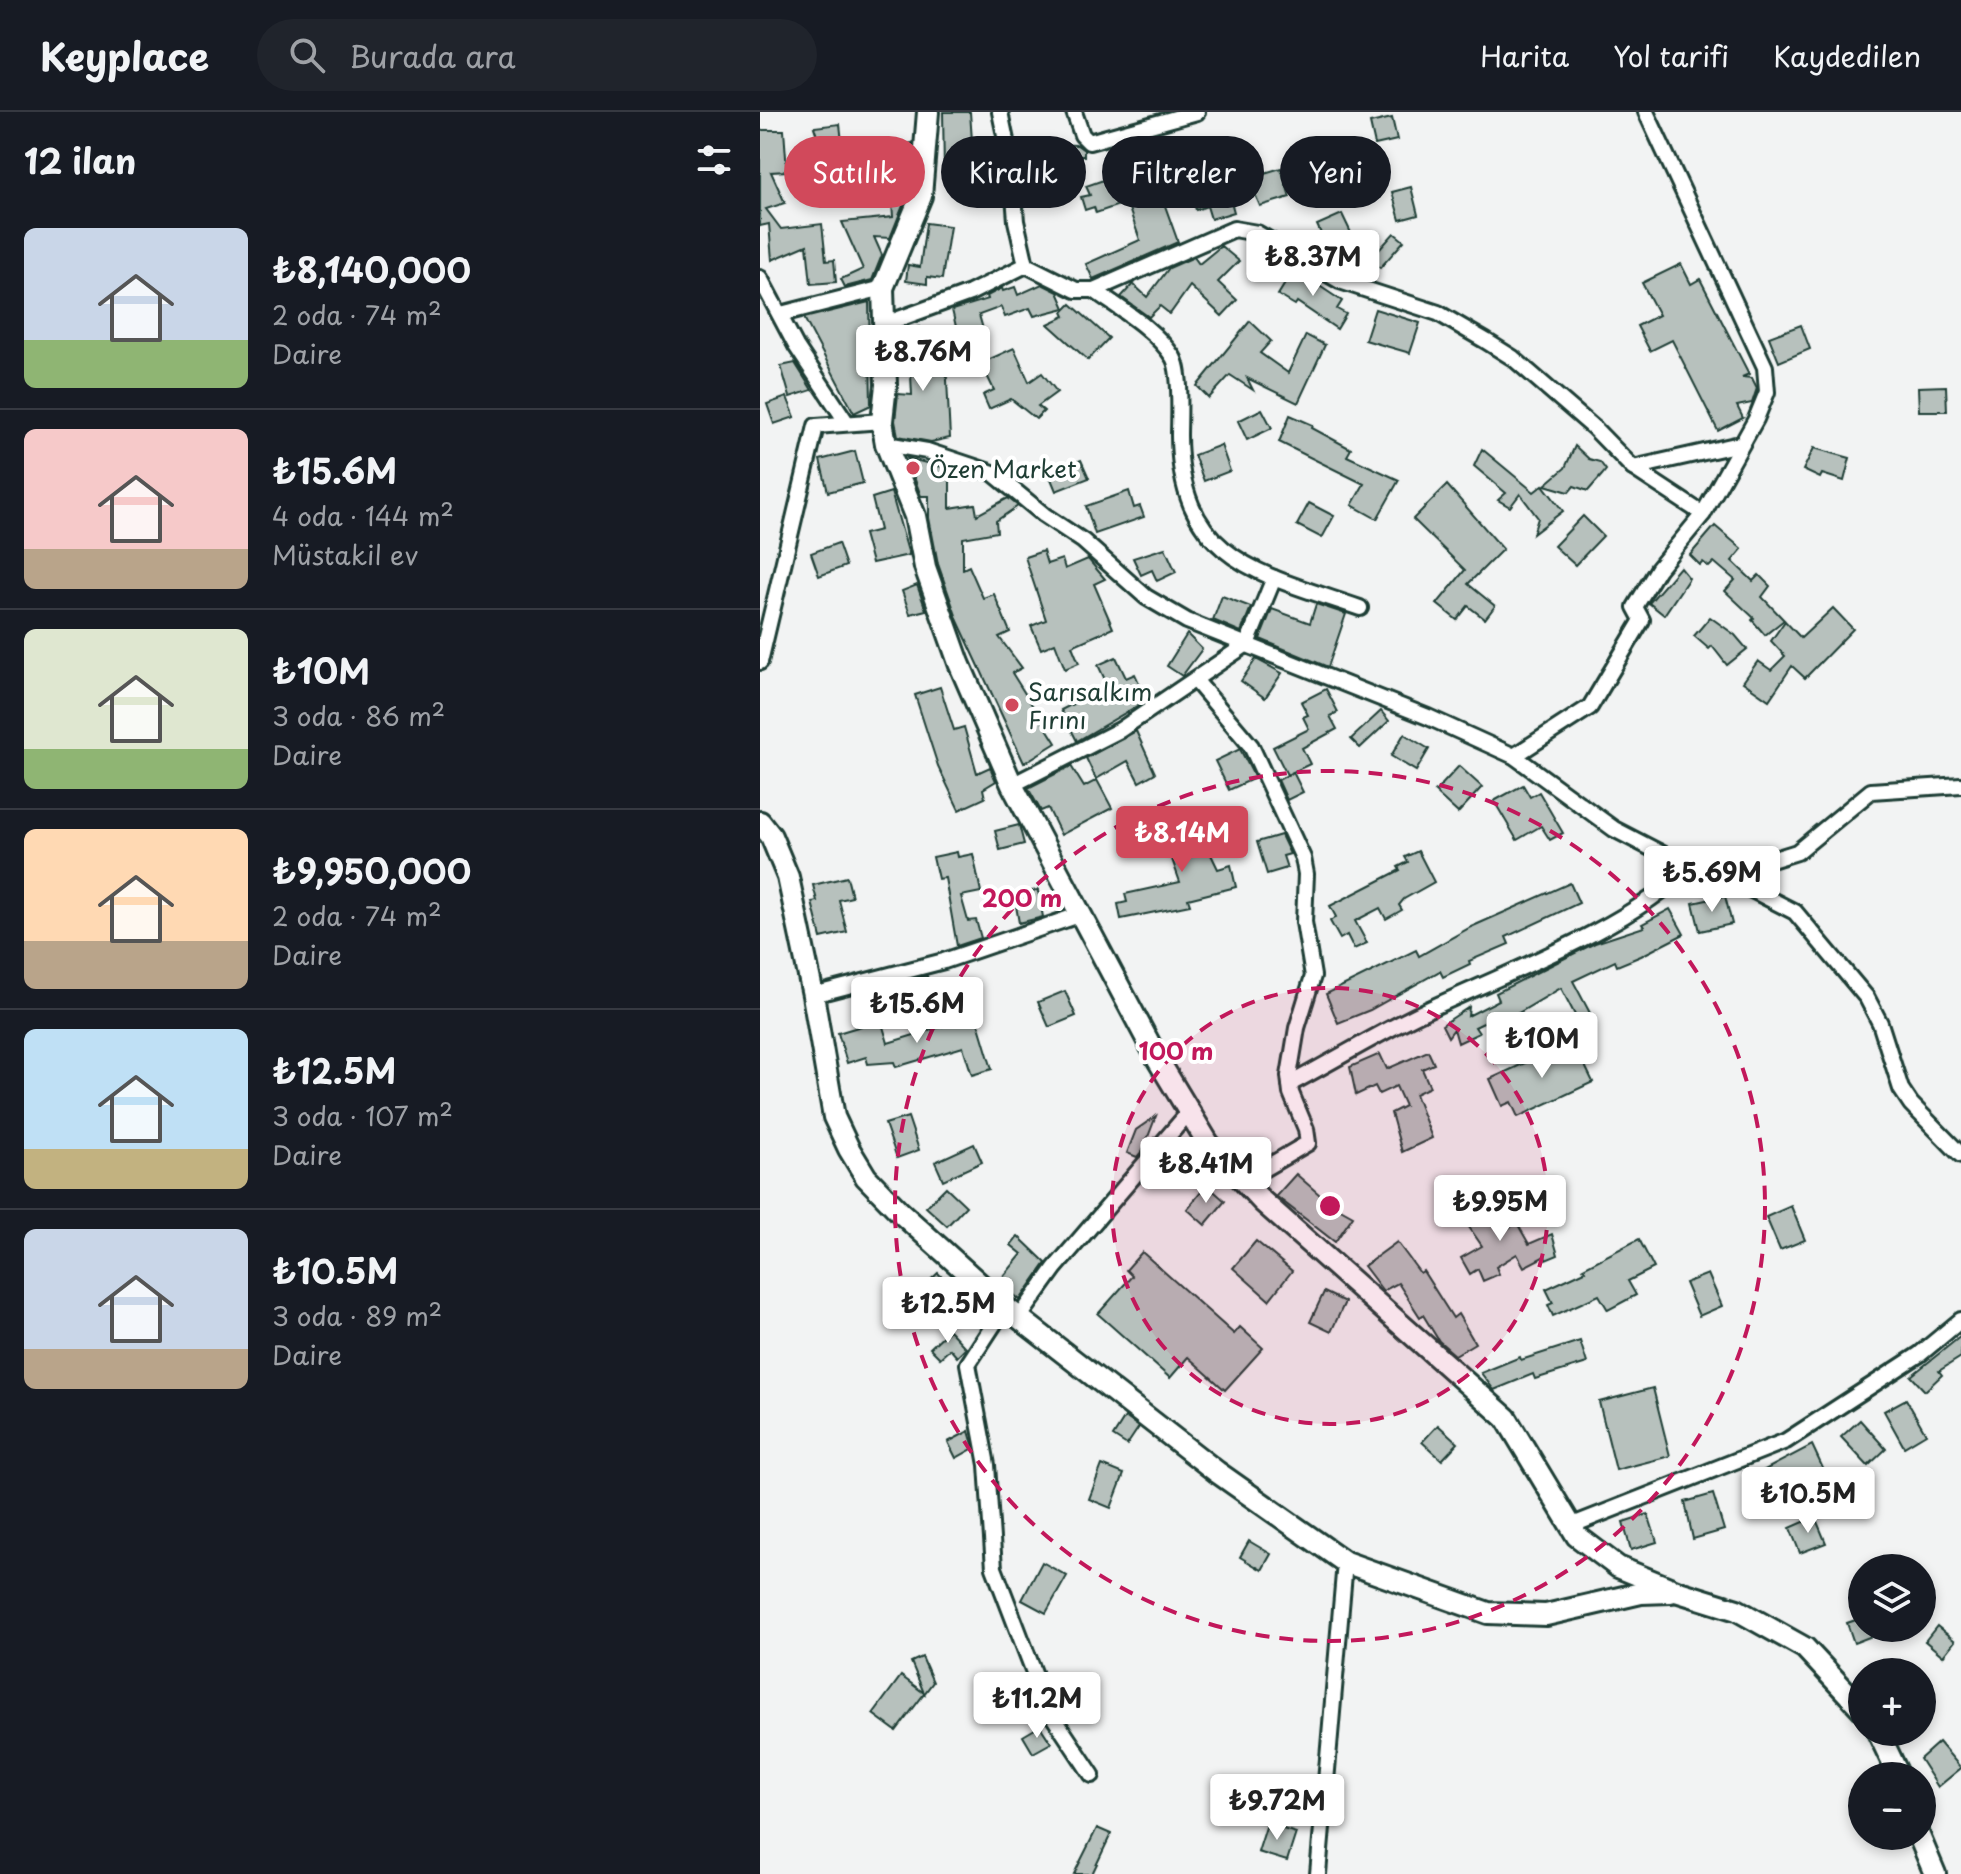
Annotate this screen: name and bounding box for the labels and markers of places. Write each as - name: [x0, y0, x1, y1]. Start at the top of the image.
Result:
- pin: ₺8.37M: [1248, 230, 1378, 298]
- pin: ₺8.76M: [858, 325, 988, 393]
- place label: Özen Market: [929, 450, 1077, 486]
- marker: Özen Market: [904, 459, 922, 477]
- place label: Sarısalkım Fırını: [1028, 673, 1152, 737]
- marker: Sarısalkım Fırını: [1003, 696, 1021, 714]
- pin: ₺8.14M: [1117, 806, 1247, 874]
- pin: ₺5.69M: [1647, 846, 1777, 914]
- pin: ₺15.6M: [852, 977, 982, 1045]
- pin: ₺10M: [1495, 1012, 1589, 1080]
- pin: ₺8.41M: [1141, 1137, 1271, 1205]
- pin: ₺9.95M: [1435, 1175, 1565, 1243]
- centre of rings: [1316, 1192, 1344, 1220]
- pin: ₺12.5M: [883, 1277, 1013, 1345]
- pin: ₺10.5M: [1743, 1467, 1873, 1535]
- pin: ₺11.2M: [972, 1672, 1102, 1740]
- pin: ₺9.72M: [1212, 1774, 1342, 1842]

